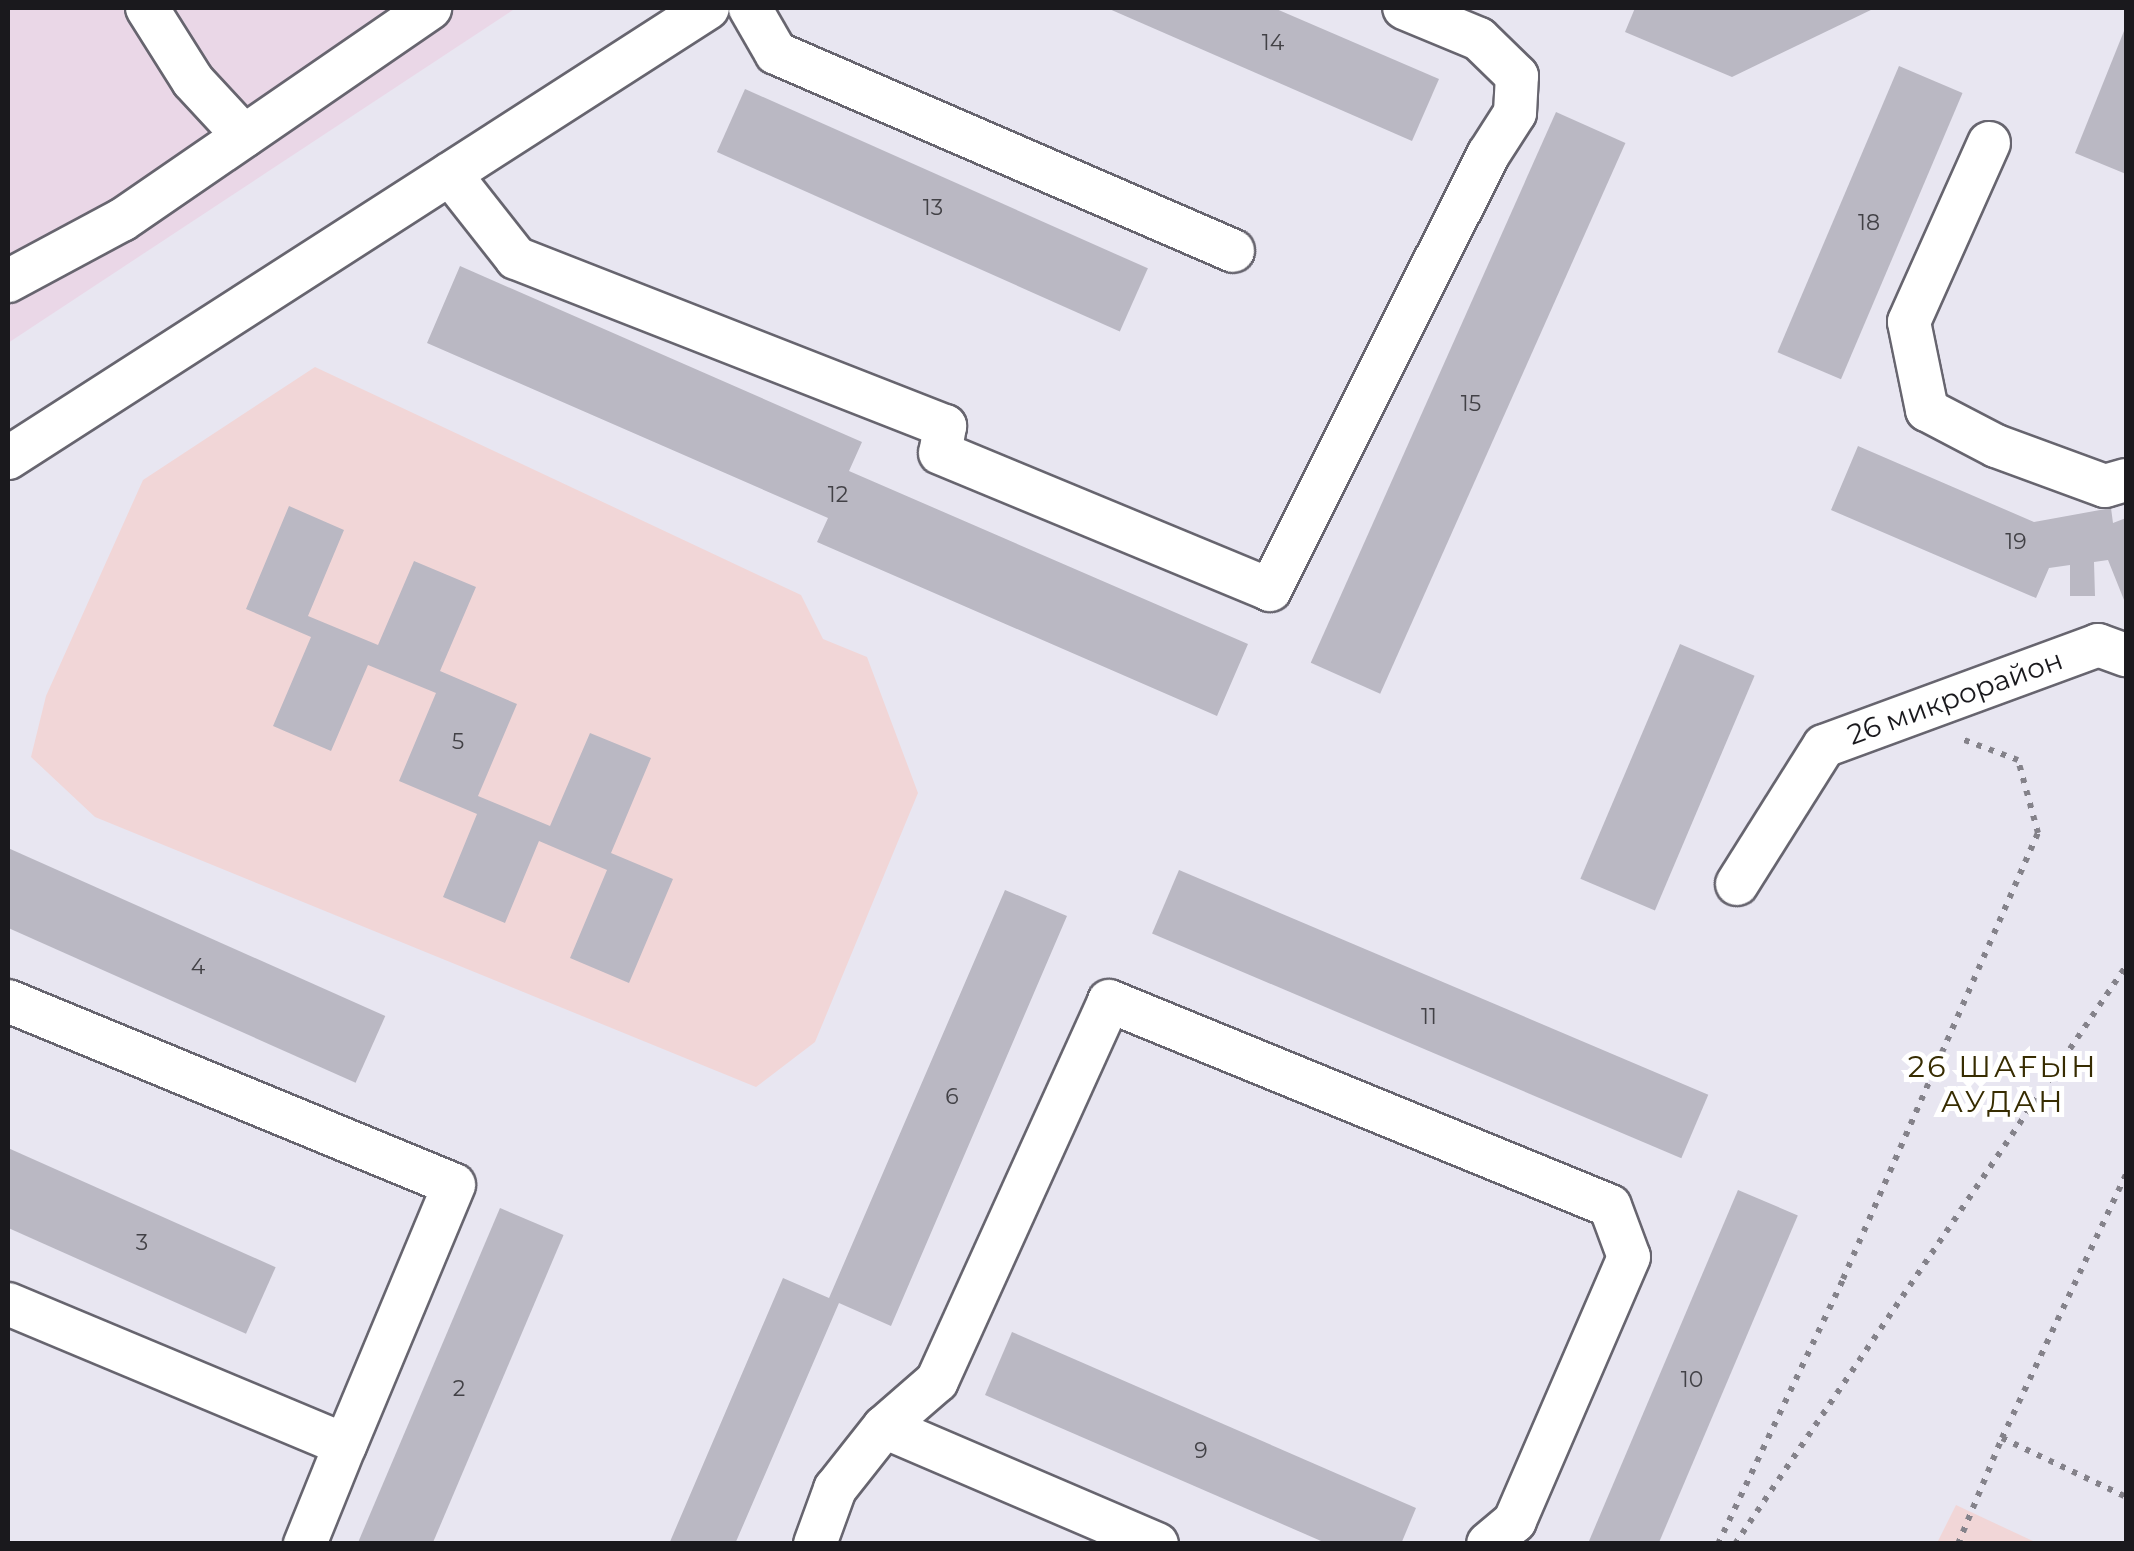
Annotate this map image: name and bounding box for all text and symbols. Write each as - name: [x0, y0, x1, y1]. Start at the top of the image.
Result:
- house number: 14: [1262, 30, 1284, 56]
- house number: 13: [923, 195, 943, 221]
- house number: 18: [1858, 210, 1880, 236]
- house number: 15: [1461, 391, 1481, 417]
- house number: 12: [828, 482, 848, 508]
- house number: 19: [2005, 529, 2027, 555]
- street label: 26 микрорайон: [1843, 643, 2067, 751]
- house number: 5: [452, 729, 464, 755]
- house number: 4: [191, 954, 205, 980]
- house number: 11: [1421, 1004, 1437, 1030]
- district label: 26 ШАҒЫН АУДАН: [1908, 1049, 2098, 1120]
- house number: 6: [945, 1084, 959, 1110]
- house number: 3: [136, 1230, 148, 1256]
- house number: 10: [1681, 1367, 1703, 1393]
- house number: 2: [453, 1376, 465, 1402]
- house number: 9: [1194, 1438, 1208, 1464]

